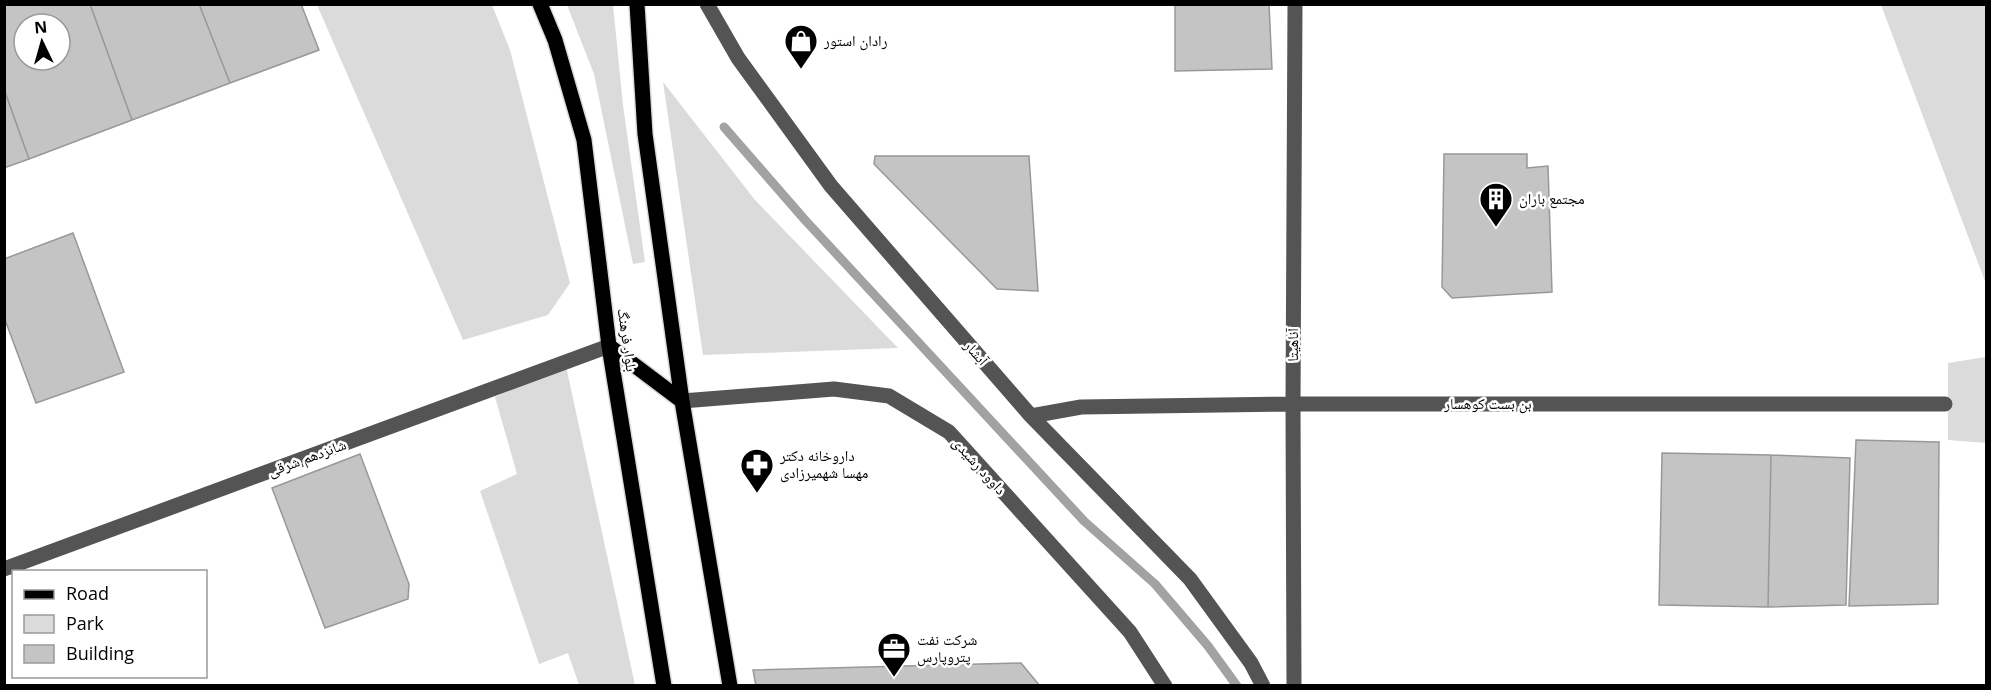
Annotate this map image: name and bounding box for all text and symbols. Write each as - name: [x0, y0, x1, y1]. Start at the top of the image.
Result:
- north arrow: [12, 12, 72, 72]
- text: N: [33, 16, 48, 39]
- shop icon: رادان استور: [783, 23, 819, 70]
- place label: رادان استور: [823, 30, 888, 51]
- building icon: مجتمع باران: [1478, 181, 1514, 228]
- place label: مجتمع باران: [1519, 188, 1585, 209]
- street label: بلوار فرهنگ: [614, 307, 642, 373]
- street label: آناهیتا: [1282, 327, 1302, 362]
- street label: آبشار: [960, 335, 994, 370]
- street label: بن بست کوهسار: [1443, 393, 1532, 414]
- street label: داوود رشیدی: [948, 432, 1011, 499]
- street label: شانزدهم شرقی: [265, 434, 349, 481]
- place label: داروخانه دکتر مهسا شهمیرزادی: [779, 445, 868, 483]
- pharmacy icon: داروخانه دکتر مهسا شهمیرزادی: [739, 447, 775, 494]
- legend: [12, 570, 207, 678]
- text: Road: [66, 581, 109, 605]
- text: Park: [66, 611, 104, 635]
- place label: شرکت نفت پتروپارس: [917, 629, 978, 667]
- office icon: شرکت نفت پتروپارس: [876, 631, 912, 678]
- text: Building: [66, 641, 134, 665]

